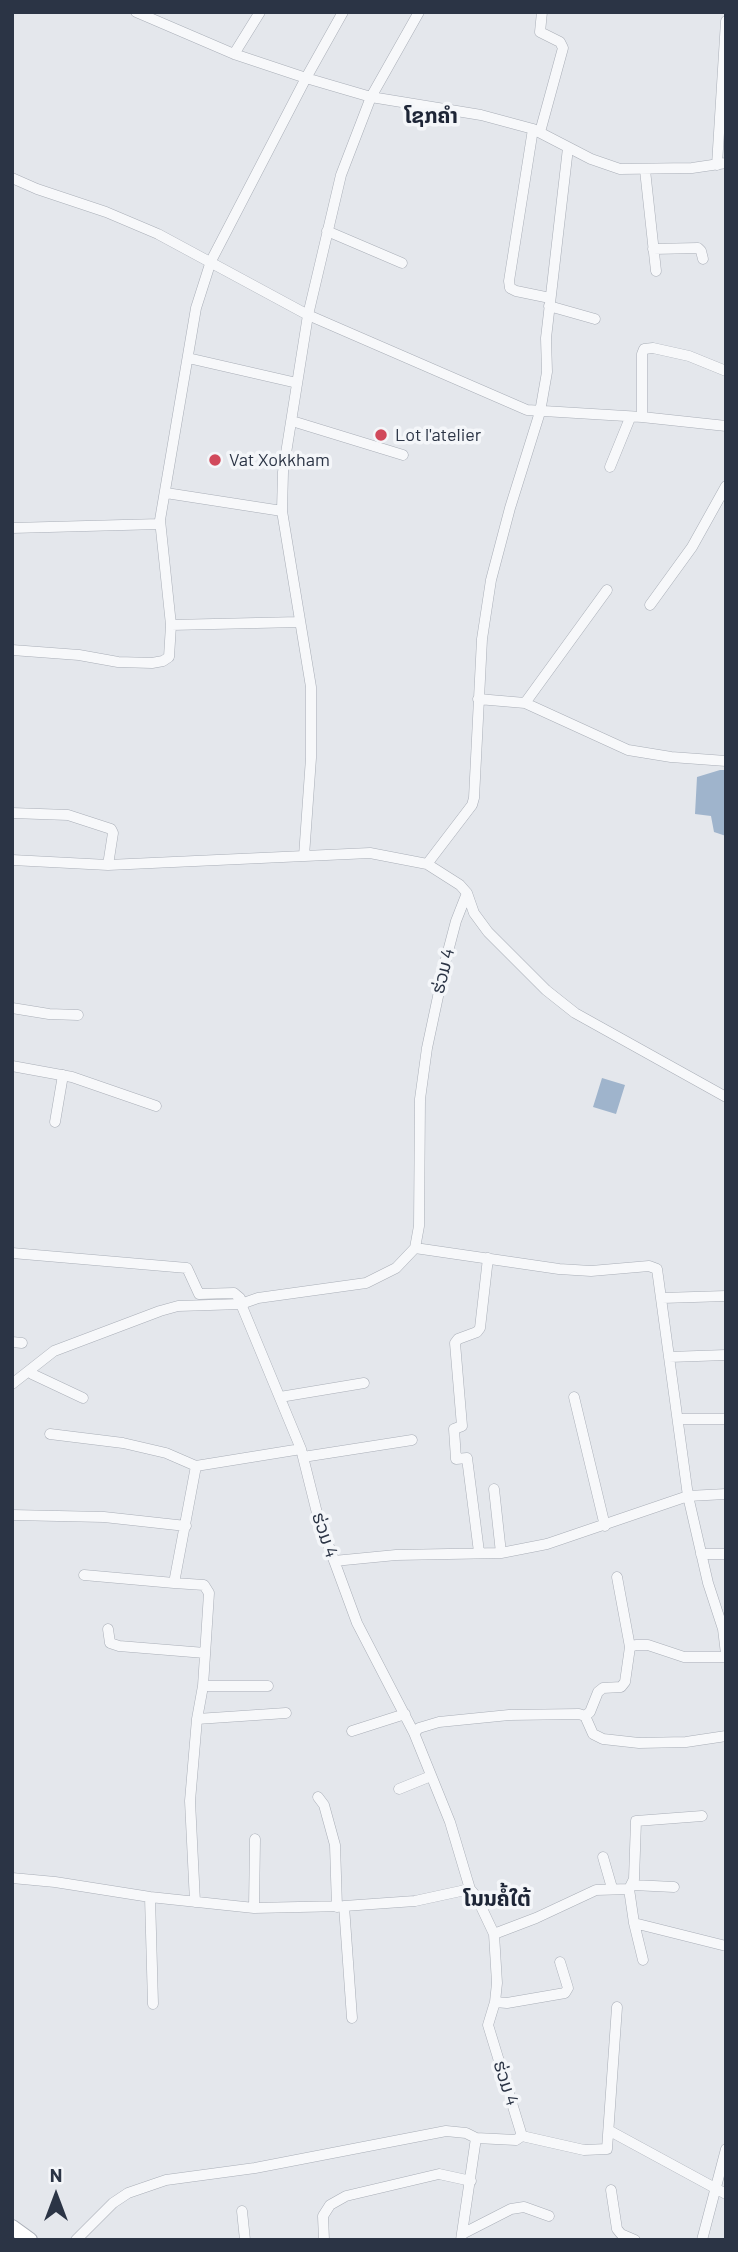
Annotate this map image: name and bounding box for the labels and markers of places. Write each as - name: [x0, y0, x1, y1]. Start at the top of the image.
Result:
- place label: Lot l'atelier: [395, 424, 481, 446]
- marker: Lot l'atelier: [373, 427, 389, 443]
- place label: Vat Xokkham: [229, 449, 330, 471]
- marker: Vat Xokkham: [207, 452, 223, 468]

